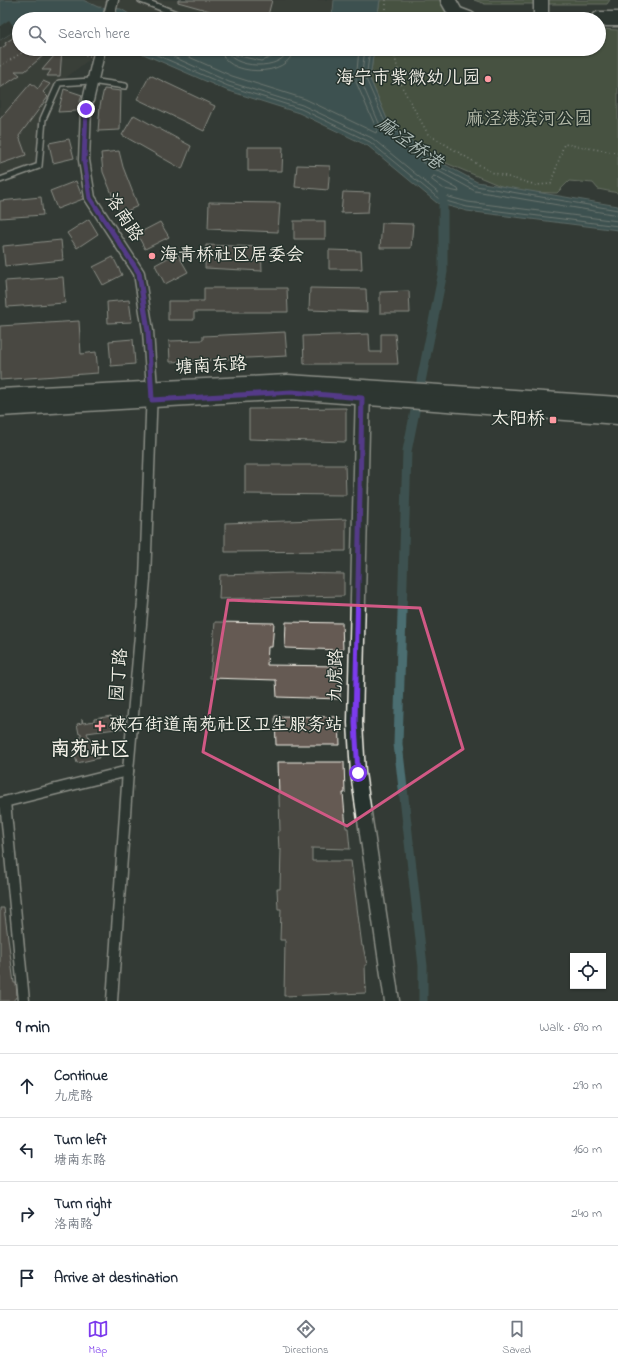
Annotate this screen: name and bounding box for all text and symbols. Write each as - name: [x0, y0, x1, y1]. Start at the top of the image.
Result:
- search box: [12, 12, 606, 56]
- icon: search: [26, 23, 48, 45]
- text: Search here: [58, 23, 130, 45]
- place label: 海宁市紫微幼儿园: [336, 66, 480, 92]
- marker: 海宁市紫微幼儿园: [483, 74, 493, 84]
- route end: [77, 100, 95, 118]
- park label: 麻泾港滨河公园: [466, 107, 592, 133]
- water label: 麻泾桥港: [370, 111, 449, 178]
- street label: 洛南路: [97, 188, 149, 248]
- place label: 海青桥社区居委会: [160, 243, 304, 269]
- marker: 海青桥社区居委会: [147, 251, 157, 261]
- street label: 塘南东路: [174, 352, 248, 382]
- place label: 太阳桥: [491, 407, 545, 433]
- marker: 太阳桥: [548, 415, 558, 425]
- street label: 园丁路: [105, 647, 135, 703]
- street label: 九虎路: [324, 649, 350, 703]
- place label: 硖石街道南苑社区卫生服务站: [109, 713, 343, 739]
- marker: 硖石街道南苑社区卫生服务站: [94, 720, 106, 732]
- district label: 南苑社区: [50, 736, 130, 765]
- route start: [349, 764, 367, 782]
- map controls: [570, 953, 606, 989]
- button: locate: [570, 953, 606, 989]
- text: 9 min: [16, 1015, 50, 1040]
- text: Walk · 690 m: [539, 1018, 602, 1037]
- text: Continue: [54, 1065, 108, 1087]
- icon: ahead: [16, 1075, 38, 1097]
- text: 290 m: [573, 1076, 602, 1095]
- text: 九虎路: [54, 1087, 93, 1106]
- text: Turn left: [54, 1129, 107, 1151]
- icon: left: [16, 1139, 38, 1161]
- text: 160 m: [573, 1140, 602, 1159]
- text: 塘南东路: [54, 1151, 106, 1170]
- text: Turn right: [54, 1193, 112, 1215]
- icon: right: [16, 1203, 38, 1225]
- text: 240 m: [571, 1204, 602, 1223]
- text: 洛南路: [54, 1215, 93, 1234]
- icon: arrive: [16, 1267, 38, 1289]
- text: Arrive at destination: [54, 1267, 178, 1289]
- tab: Map: [87, 1318, 109, 1358]
- tab: Directions: [283, 1318, 328, 1358]
- tab: Saved: [502, 1318, 531, 1358]

